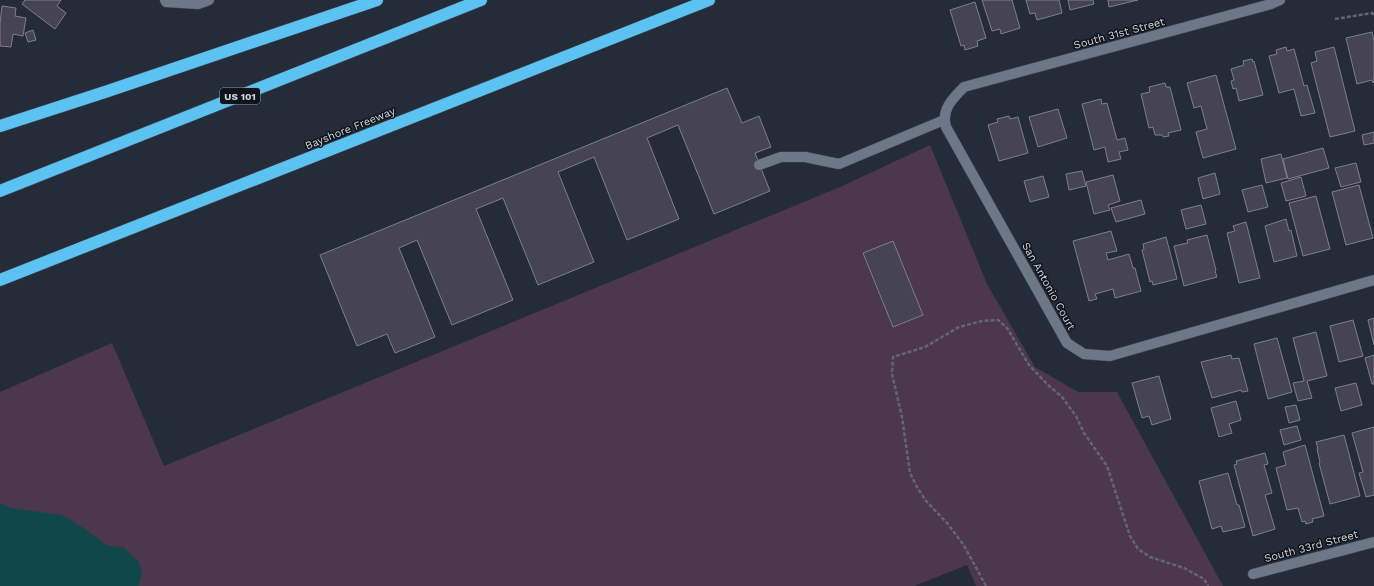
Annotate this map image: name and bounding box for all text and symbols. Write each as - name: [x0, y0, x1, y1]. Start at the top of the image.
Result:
- street label: South 31st Street: [1072, 15, 1166, 52]
- road number: US 101: [220, 88, 260, 104]
- street label: Bayshore Freeway: [303, 104, 397, 152]
- street label: San Antonio Court: [1019, 240, 1078, 333]
- street label: South 33rd Street: [1263, 528, 1360, 565]

